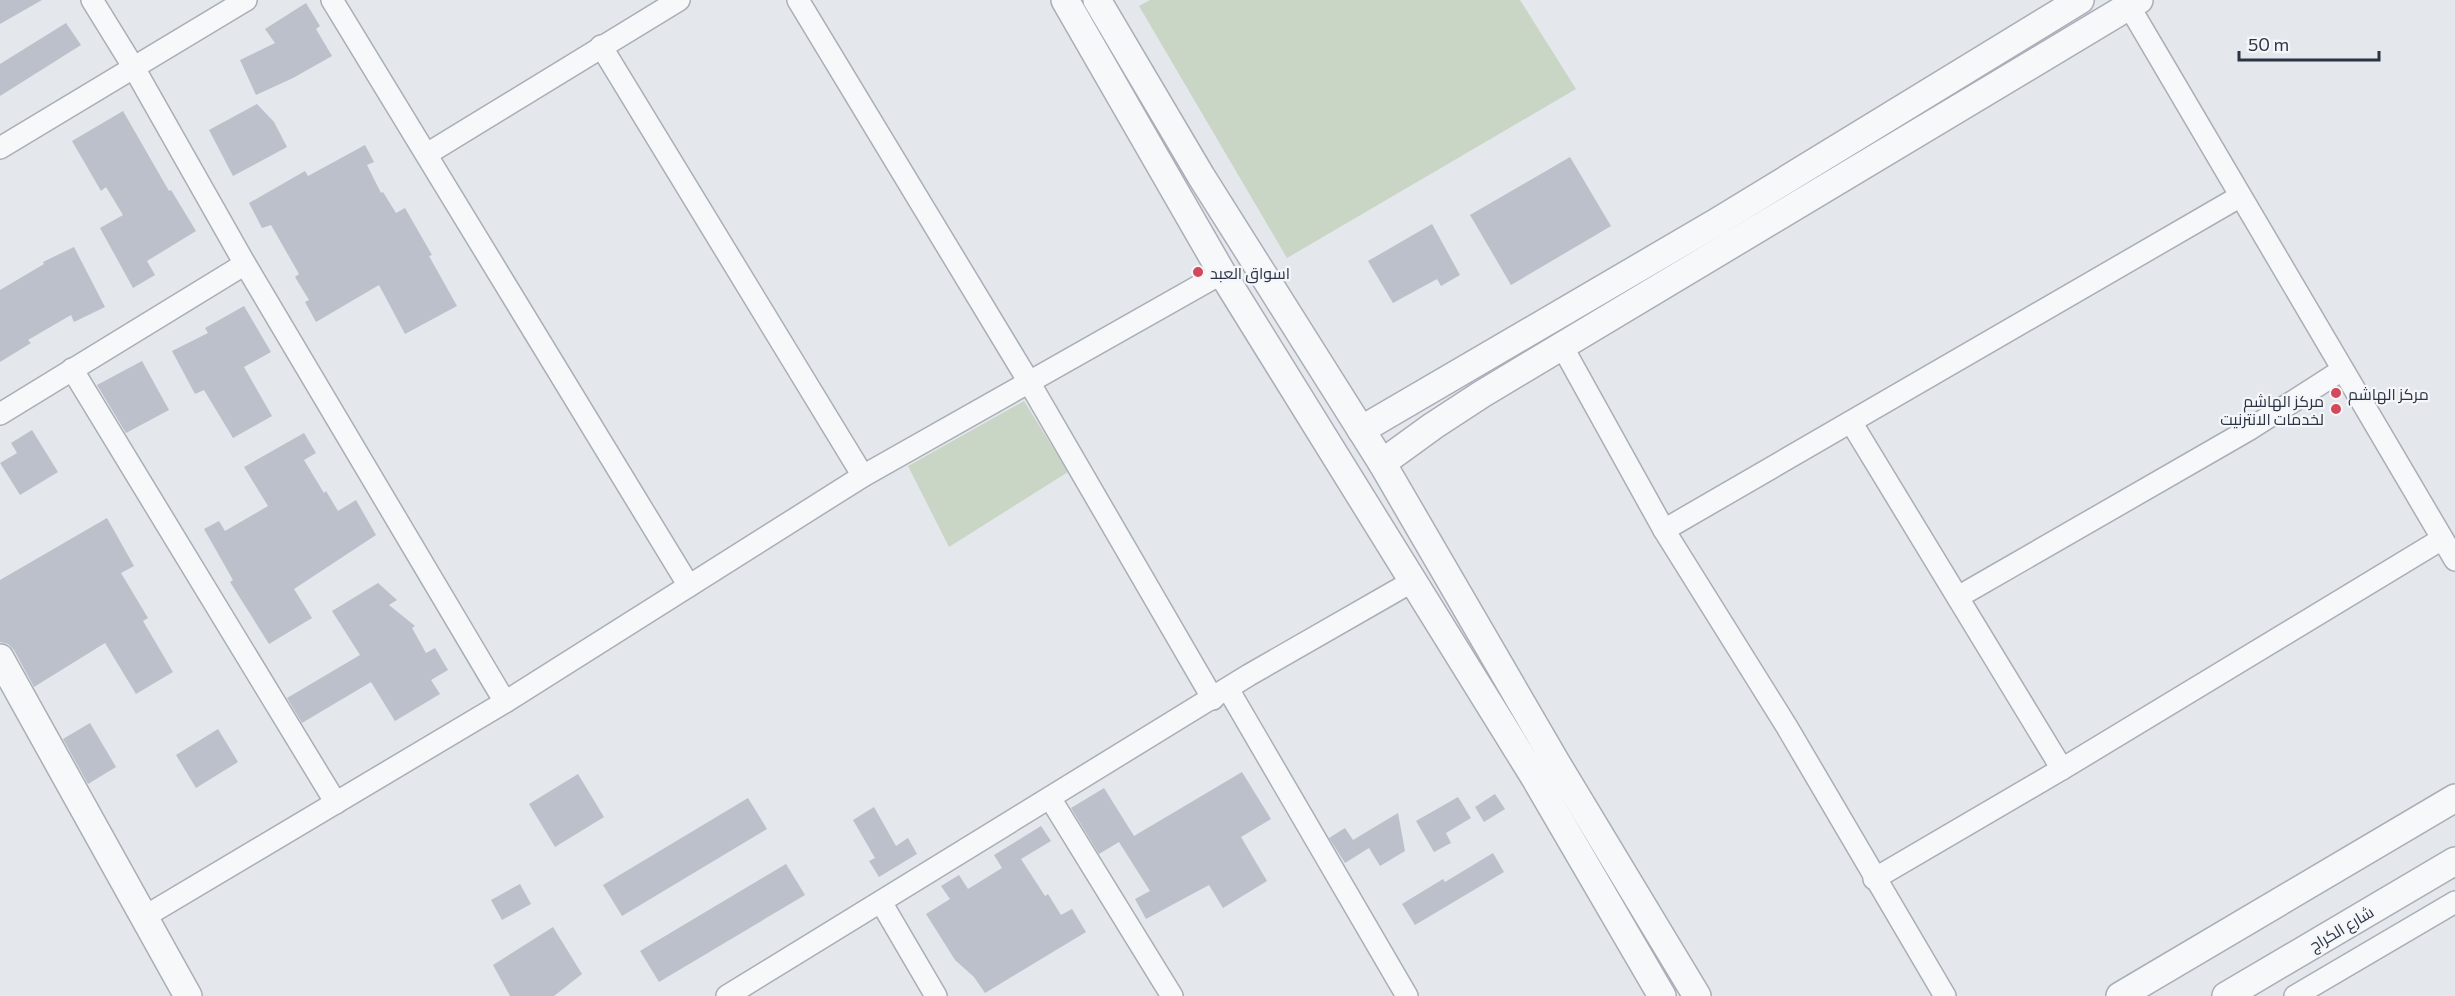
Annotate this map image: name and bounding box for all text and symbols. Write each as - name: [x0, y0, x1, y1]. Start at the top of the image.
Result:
- scale bar: [2239, 24, 2378, 62]
- text: 50 m: [2248, 33, 2289, 55]
- place label: اسواق العبد: [1210, 263, 1290, 284]
- marker: اسواق العبد: [1191, 265, 1205, 279]
- place label: مركز الهاشم: [2348, 384, 2429, 406]
- marker: مركز الهاشم: [2329, 386, 2343, 400]
- place label: مركز الهاشم لخدمات الانترنيت: [2220, 391, 2324, 429]
- marker: مركز الهاشم لخدمات الانترنيت: [2329, 402, 2343, 416]
- street label: شارع الكراج: [2305, 901, 2378, 957]

